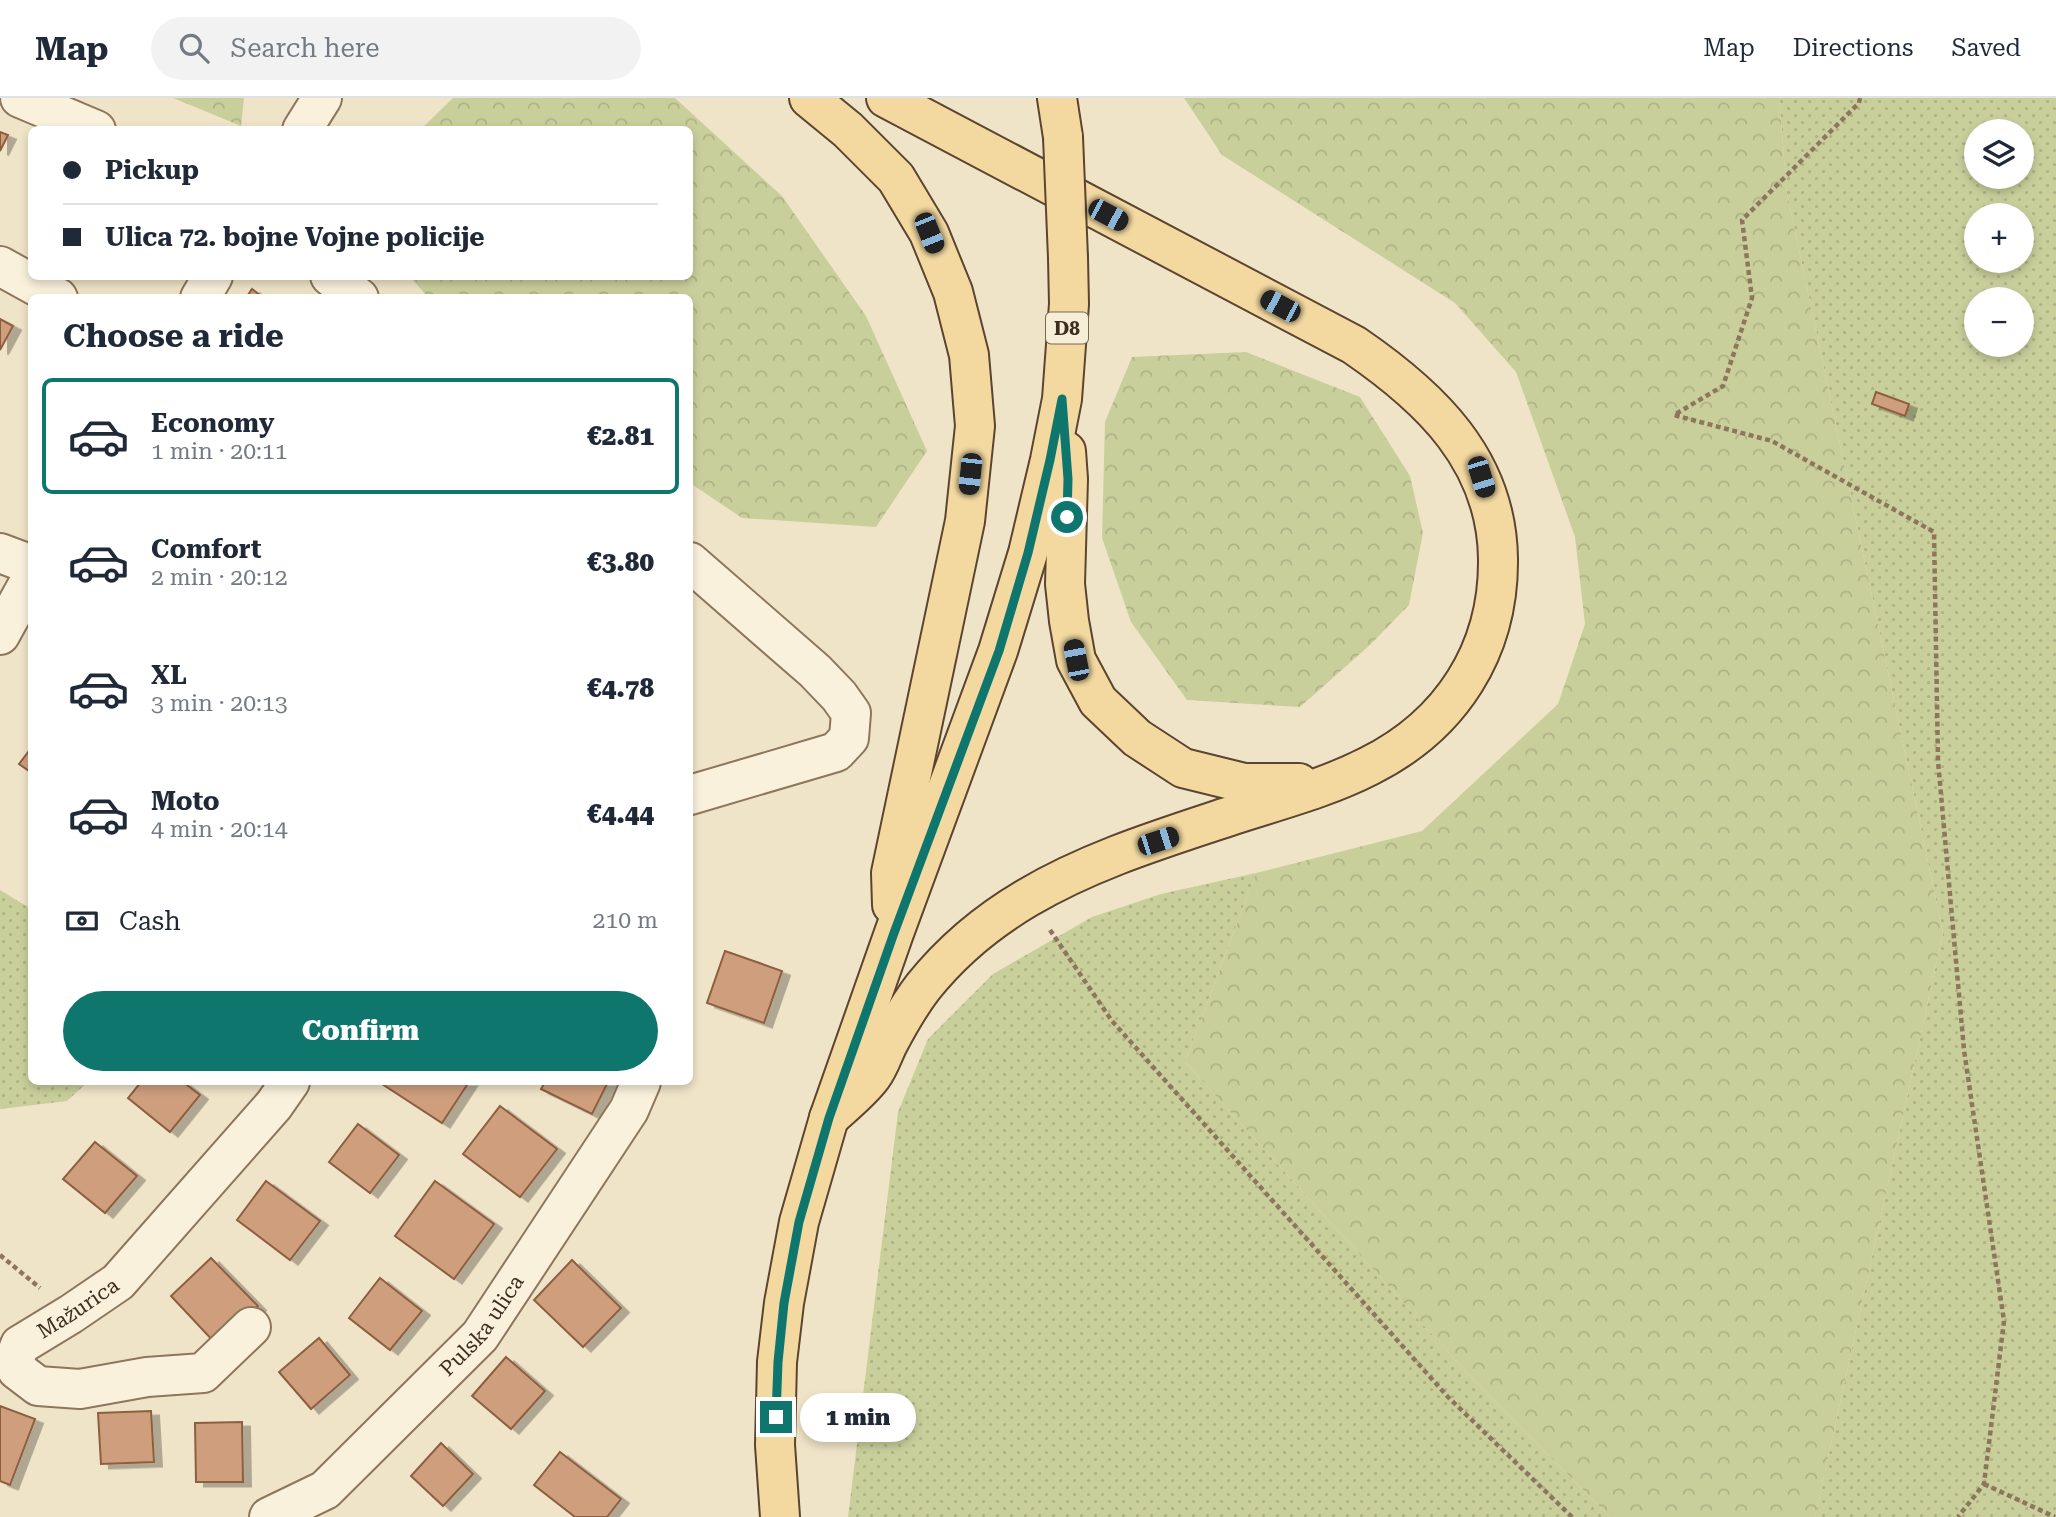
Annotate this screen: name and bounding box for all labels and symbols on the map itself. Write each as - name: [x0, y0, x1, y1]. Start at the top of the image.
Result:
- car: [1085, 196, 1132, 234]
- car: [912, 210, 947, 256]
- car: [1257, 287, 1304, 325]
- road number: D8: [1046, 312, 1088, 344]
- car: [958, 452, 983, 496]
- car: [1465, 454, 1498, 500]
- route start: [1051, 501, 1083, 533]
- car: [1062, 637, 1091, 683]
- car: [1135, 825, 1182, 857]
- street label: Pulska ulica: [435, 1270, 529, 1381]
- street label: Mažurica: [33, 1273, 124, 1344]
- callout: 1 min: [800, 1392, 916, 1442]
- route end: [760, 1401, 792, 1433]

